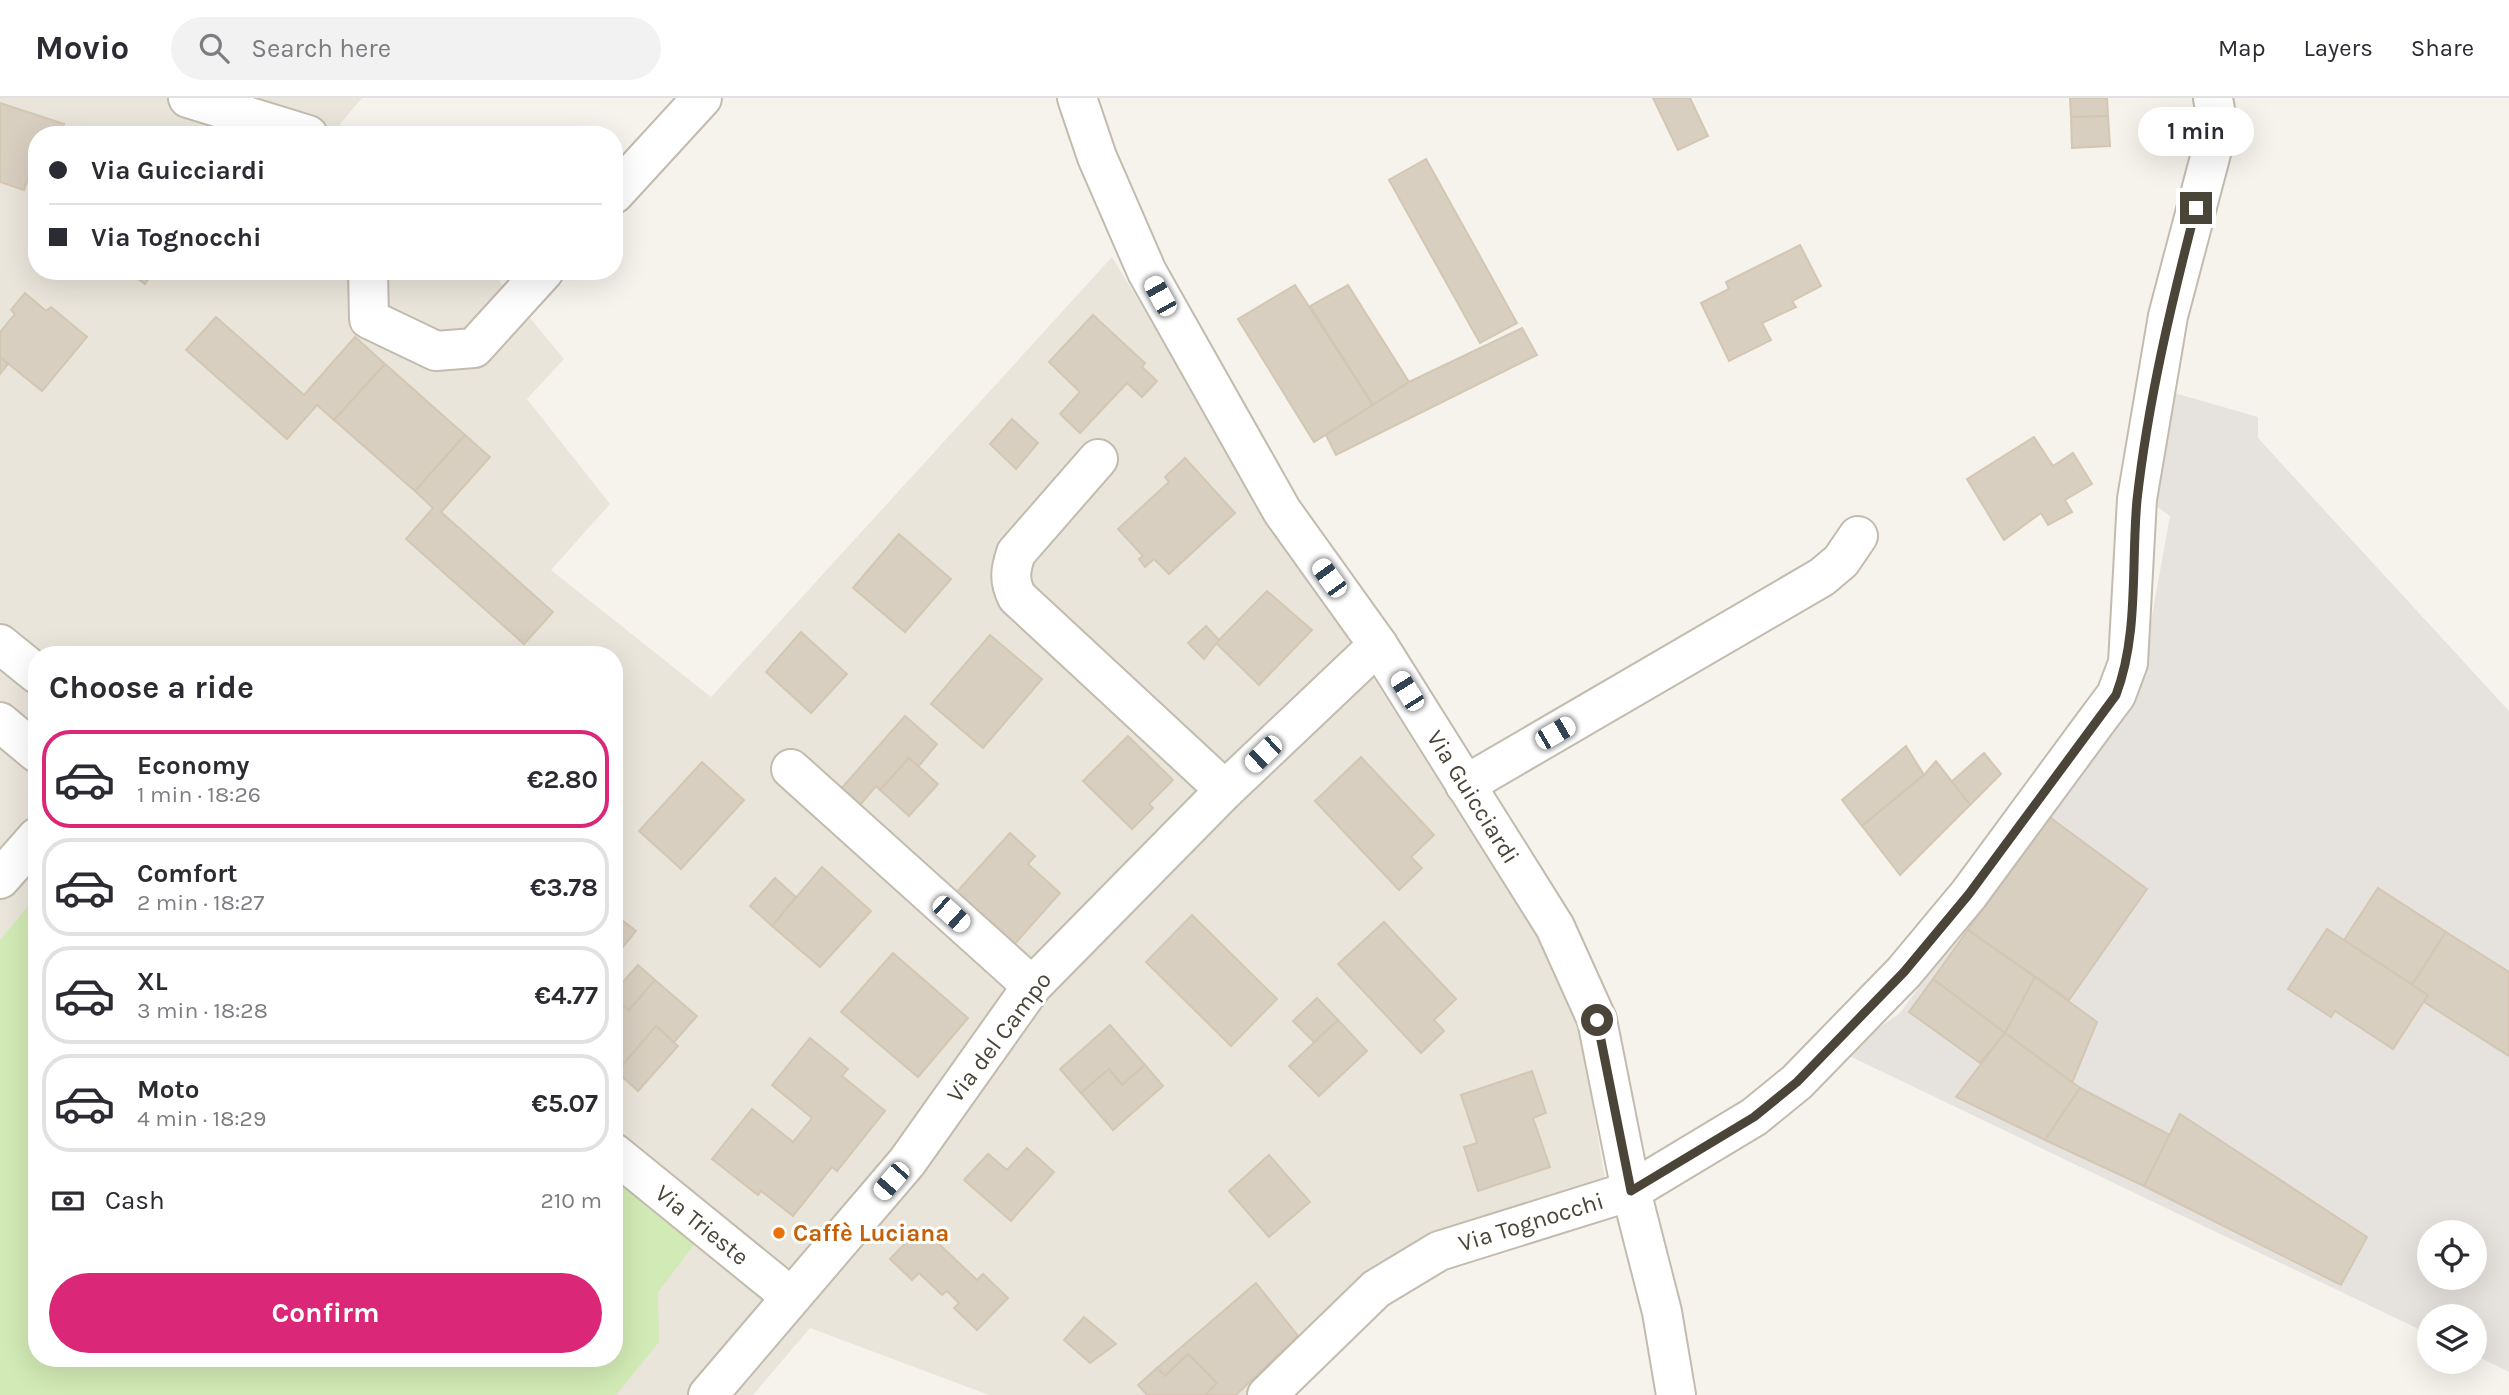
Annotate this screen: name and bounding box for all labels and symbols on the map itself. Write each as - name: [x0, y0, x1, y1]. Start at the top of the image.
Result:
- callout: 1 min: [2138, 106, 2254, 155]
- route end: [2180, 192, 2212, 224]
- car: [1141, 273, 1180, 319]
- car: [1309, 555, 1350, 601]
- car: [1387, 668, 1428, 714]
- car: [1532, 713, 1579, 753]
- street label: Via Guicciardi: [1421, 725, 1525, 869]
- car: [1241, 732, 1286, 776]
- car: [929, 892, 974, 936]
- street label: Via del Campo: [941, 966, 1057, 1108]
- route start: [1581, 1004, 1613, 1036]
- car: [870, 1158, 913, 1204]
- street label: Via Trieste: [650, 1179, 754, 1271]
- street label: Via Tognocchi: [1455, 1187, 1607, 1257]
- place label: Caffè Luciana: [793, 1219, 949, 1247]
- marker: Caffè Luciana: [771, 1225, 787, 1241]

